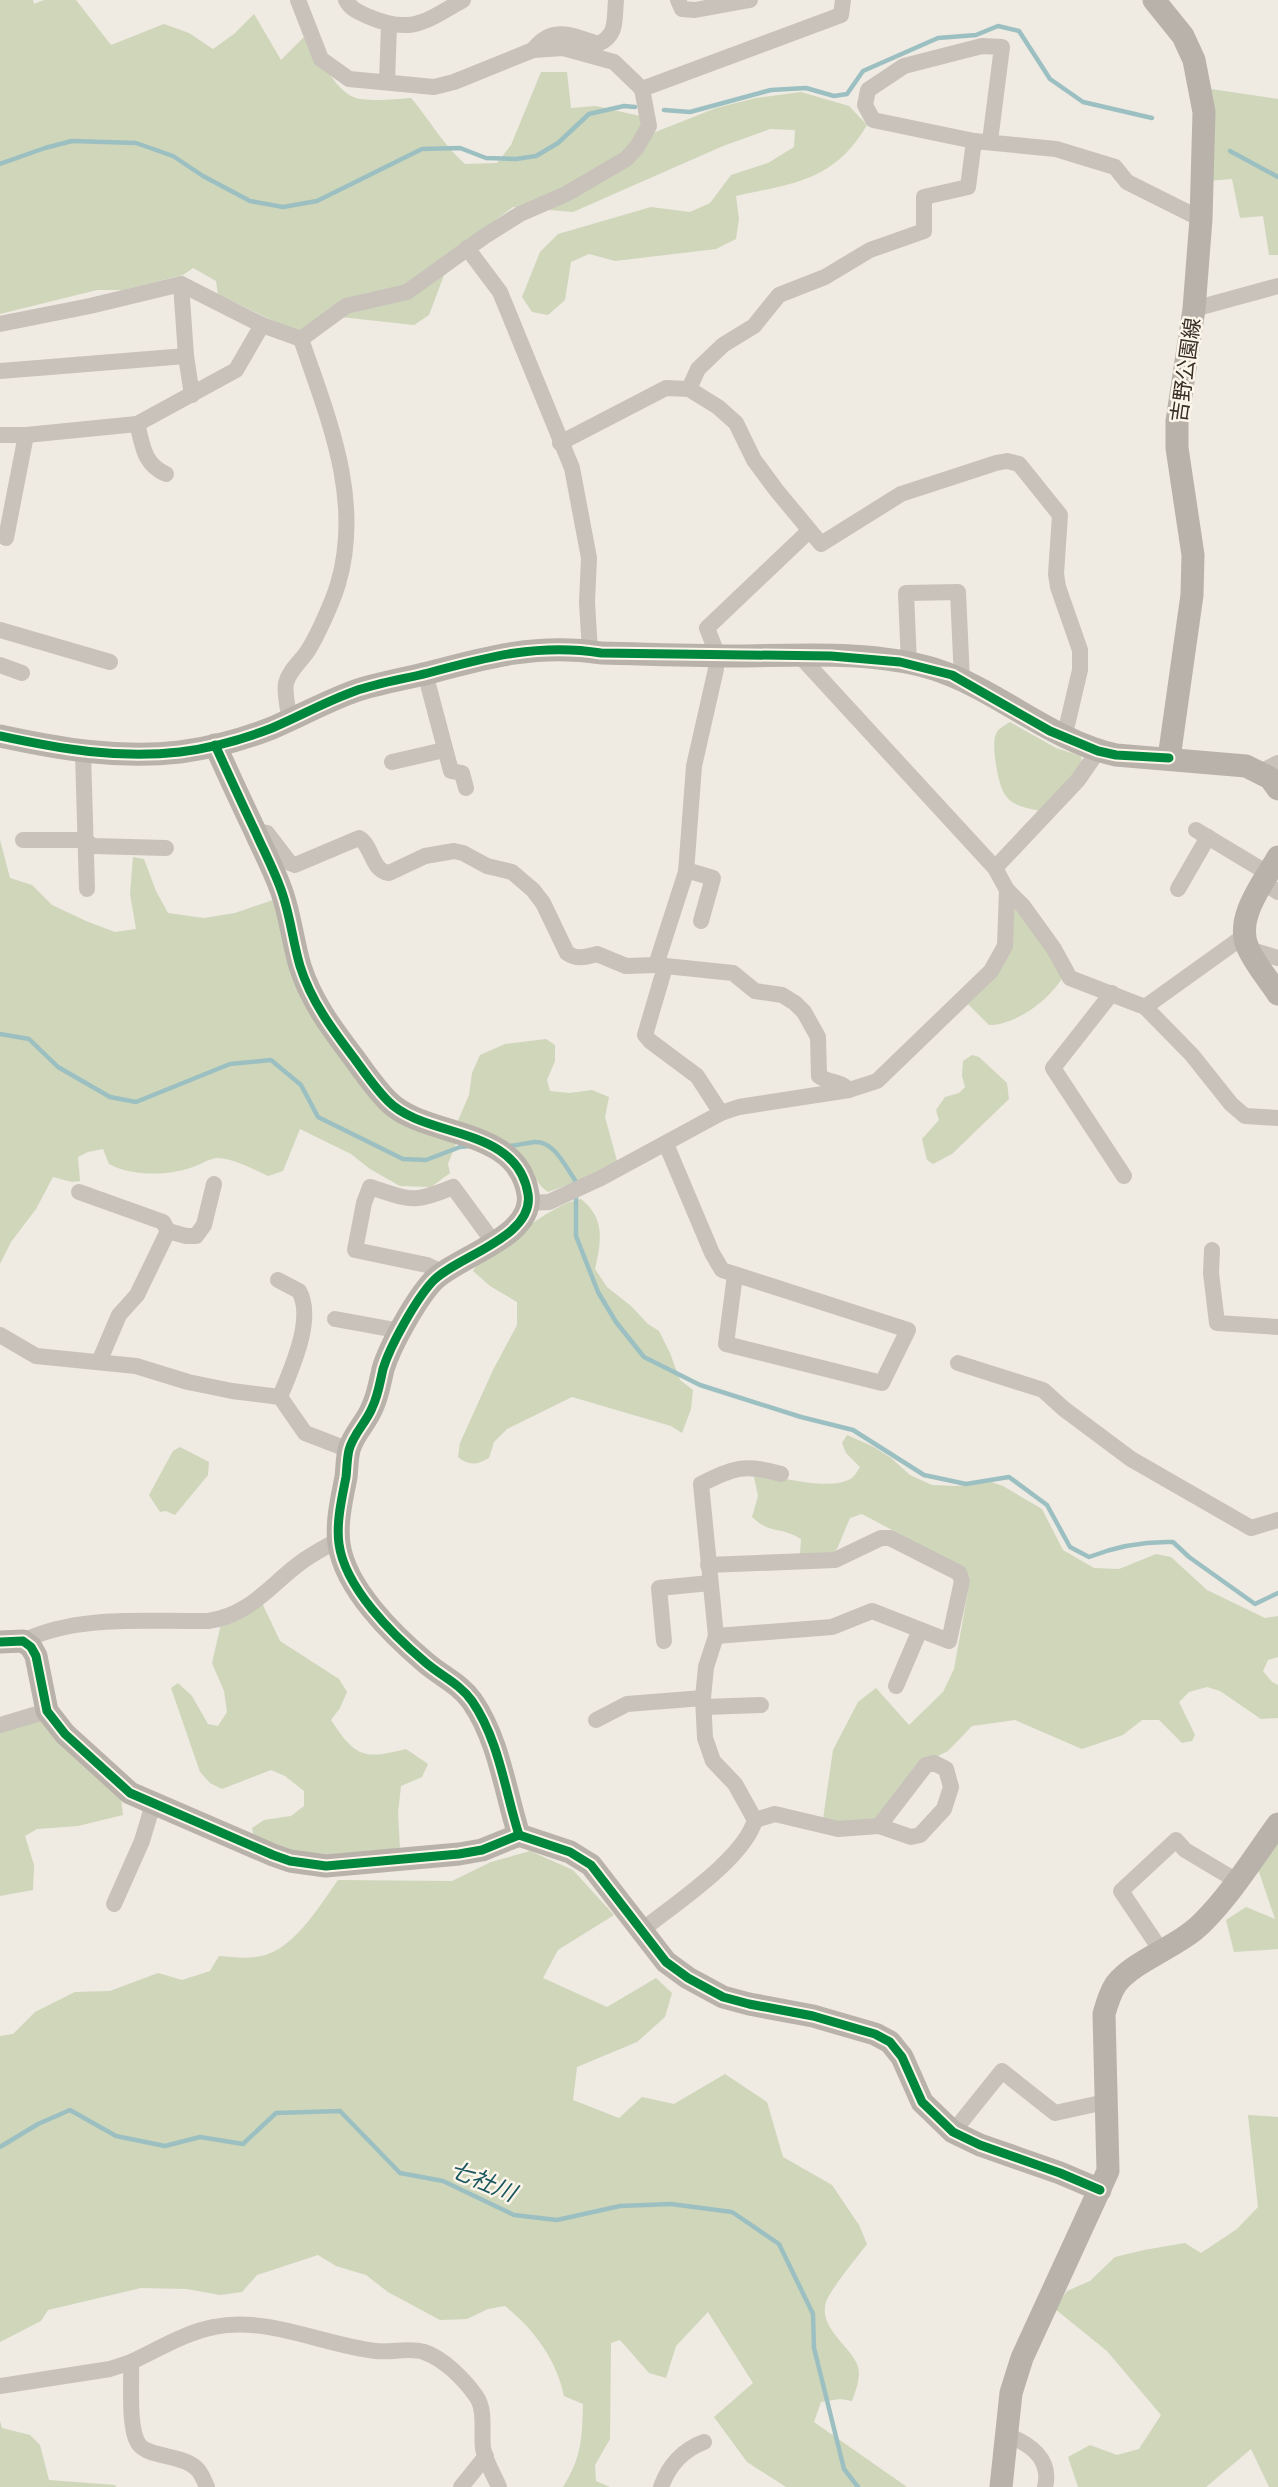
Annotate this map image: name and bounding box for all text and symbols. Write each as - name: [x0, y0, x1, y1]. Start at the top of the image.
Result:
- street label: 吉野公園線: [1166, 316, 1206, 424]
- water label: 七社川: [446, 2155, 523, 2209]

